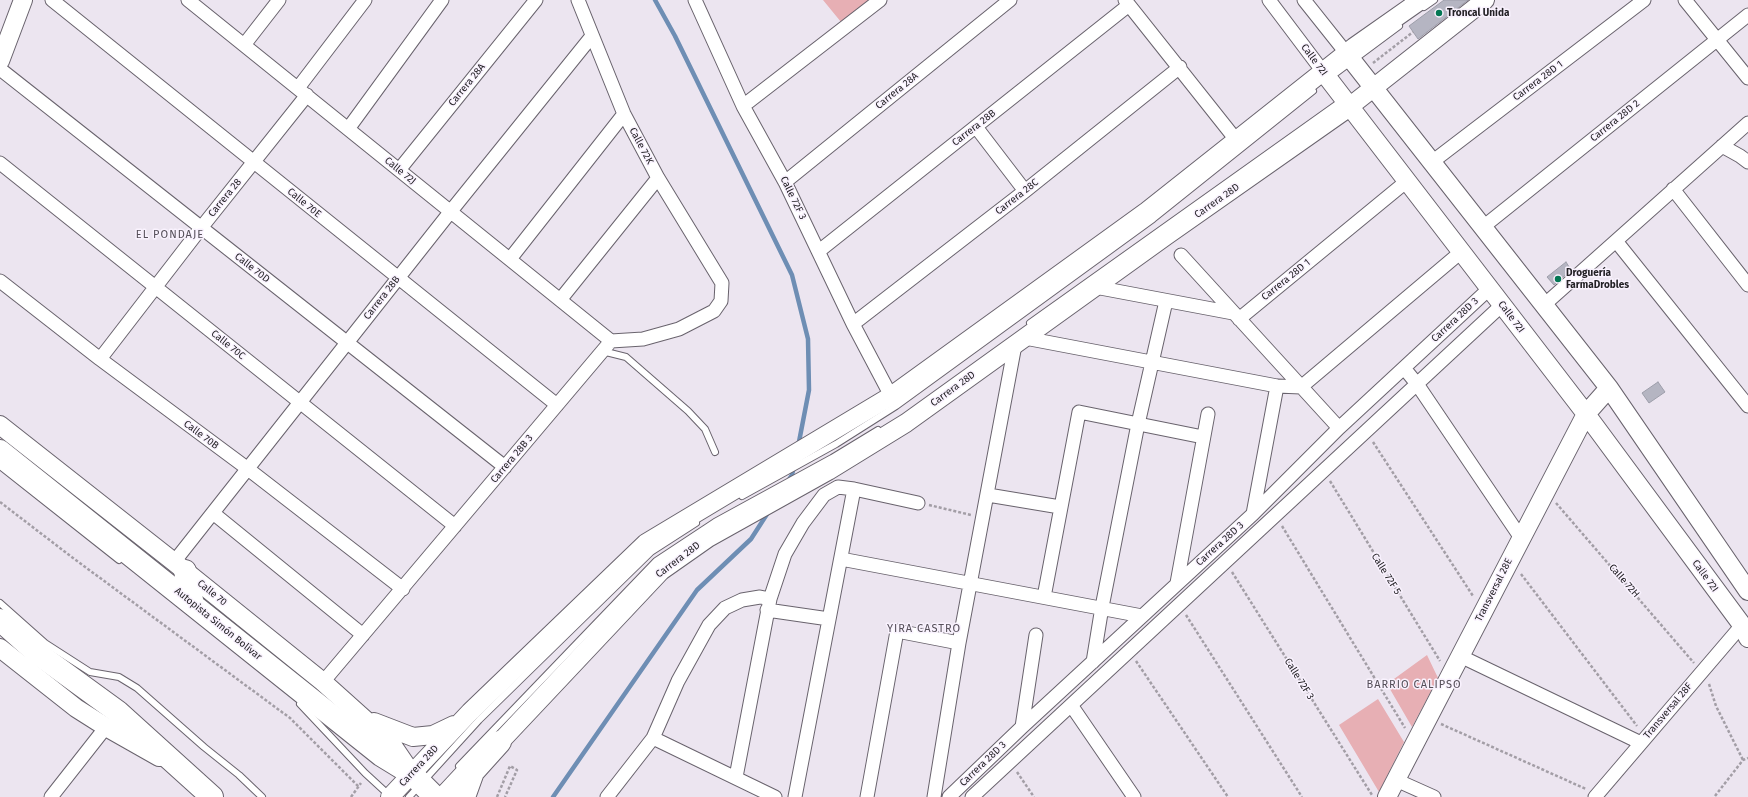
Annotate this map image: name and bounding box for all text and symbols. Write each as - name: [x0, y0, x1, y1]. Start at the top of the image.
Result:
- place label: Troncal Unida: [1447, 7, 1509, 19]
- marker: Troncal Unida: [1434, 8, 1444, 18]
- street label: Calle 72I: [1298, 42, 1330, 78]
- street label: Carrera 28D 1: [1511, 58, 1565, 104]
- street label: Carrera 28A: [446, 61, 488, 109]
- street label: Carrera 28A: [873, 70, 921, 112]
- street label: Carrera 28D 2: [1588, 97, 1642, 145]
- street label: Carrera 28B: [950, 107, 998, 149]
- street label: Calle 72K: [626, 126, 656, 166]
- street label: Calle 72J: [382, 155, 418, 187]
- street label: Calle 72F 3: [777, 174, 809, 222]
- street label: Carrera 28: [206, 176, 244, 220]
- street label: Carrera 28C: [993, 176, 1041, 218]
- street label: Carrera 28D: [1192, 181, 1242, 221]
- street label: Calle 70E: [285, 186, 323, 220]
- district label: EL PONDAJE: [136, 228, 204, 242]
- street label: Calle 70D: [232, 251, 272, 285]
- street label: Carrera 28D 1: [1259, 257, 1313, 303]
- place label: Droguería FarmaDrobles: [1566, 267, 1629, 290]
- street label: Carrera 28B: [361, 274, 403, 322]
- marker: Droguería FarmaDrobles: [1553, 274, 1563, 284]
- street label: Carrera 28D 3: [1429, 295, 1481, 345]
- street label: Calle 72I: [1495, 299, 1527, 335]
- street label: Calle 70C: [209, 328, 247, 362]
- street label: Carrera 28D: [928, 369, 978, 409]
- street label: Calle 70B: [181, 418, 221, 452]
- street label: Carrera 28B 3: [488, 432, 536, 486]
- street label: Carrera 28D 3: [1194, 519, 1246, 569]
- street label: Carrera 28D: [654, 539, 702, 581]
- street label: Calle 72F 5: [1369, 551, 1403, 597]
- street label: Transversal 28E: [1473, 556, 1515, 624]
- street label: Calle 72I: [1689, 558, 1721, 594]
- street label: Calle 72H: [1606, 562, 1642, 600]
- street label: Calle 70: [195, 577, 229, 609]
- street label: Autopista Simón Bolívar: [172, 585, 264, 663]
- district label: YIRA CASTRO: [887, 622, 961, 636]
- street label: Calle 72F 3: [1282, 656, 1316, 702]
- district label: BARRIO CALIPSO: [1367, 678, 1461, 692]
- street label: Transversal 28F: [1641, 681, 1695, 741]
- street label: Carrera 28D 3: [957, 739, 1009, 789]
- street label: Carrera 28D: [397, 743, 441, 789]

